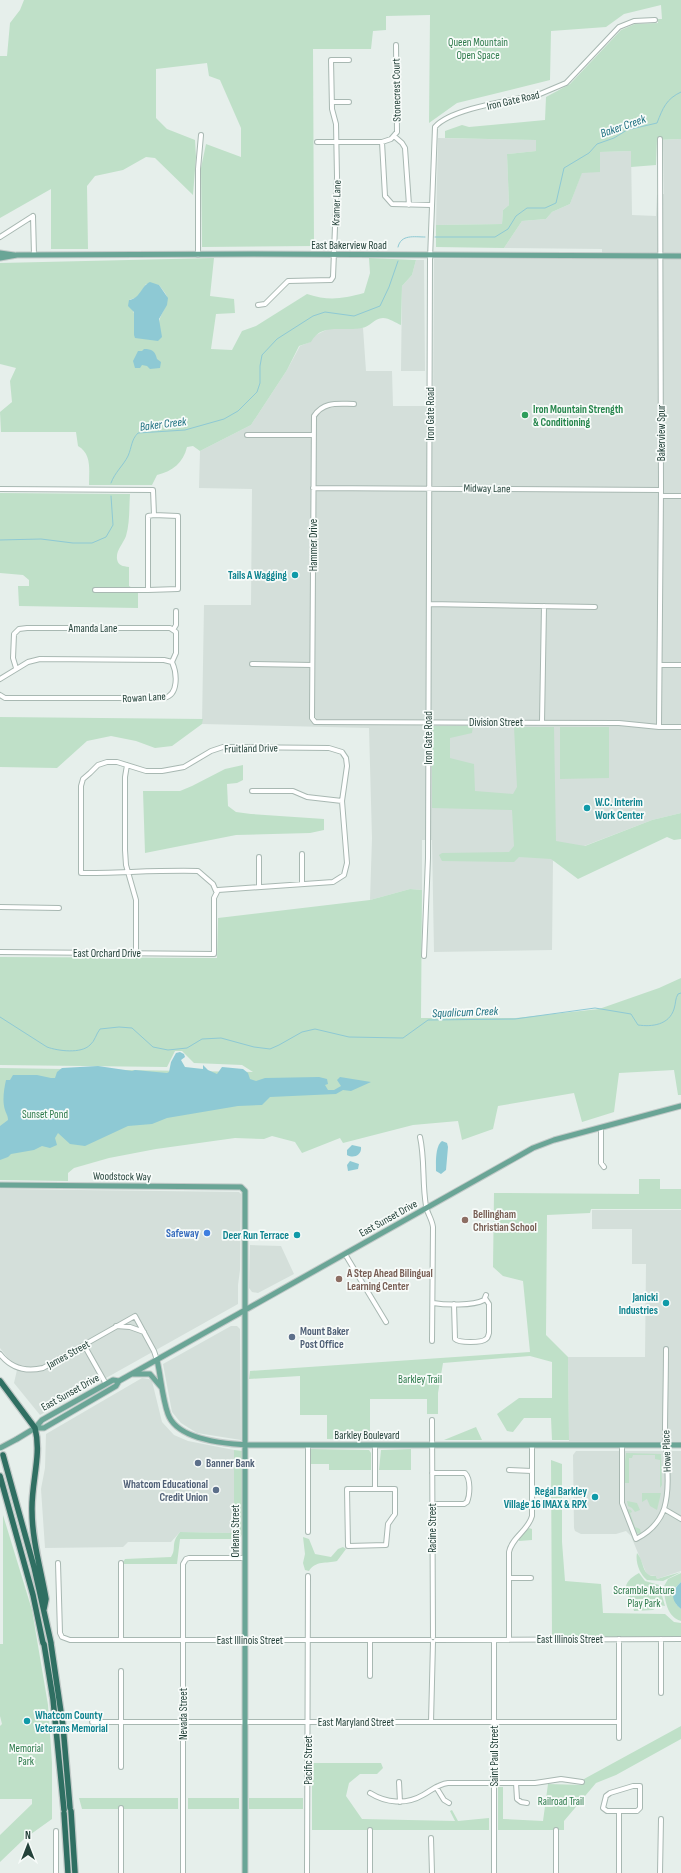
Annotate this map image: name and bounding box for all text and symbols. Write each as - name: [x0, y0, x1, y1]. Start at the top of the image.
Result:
- park label: Queen Mountain Open Space: [448, 36, 508, 62]
- street label: Stonecrest Court: [389, 57, 404, 122]
- street label: Iron Gate Road: [486, 88, 541, 113]
- water label: Baker Creek: [598, 112, 648, 141]
- street label: Kramer Lane: [329, 180, 344, 226]
- street label: East Bakerview Road: [311, 239, 387, 252]
- street label: Iron Gate Road: [424, 387, 437, 441]
- place label: Iron Mountain Strength & Conditioning: [533, 403, 623, 429]
- street label: Bakerview Spur: [655, 405, 668, 461]
- marker: Iron Mountain Strength & Conditioning: [520, 410, 530, 420]
- water label: Baker Creek: [139, 414, 188, 435]
- street label: Midway Lane: [463, 482, 510, 495]
- street label: Hammer Drive: [307, 519, 320, 571]
- place label: Tails A Wagging: [228, 569, 287, 582]
- marker: Tails A Wagging: [290, 570, 300, 580]
- street label: Amanda Lane: [68, 622, 117, 635]
- street label: Rowan Lane: [122, 690, 166, 705]
- street label: Iron Gate Road: [422, 711, 435, 765]
- street label: Division Street: [469, 716, 524, 729]
- street label: Fruitland Drive: [224, 742, 278, 755]
- place label: W.C. Interim Work Center: [595, 796, 644, 822]
- marker: W.C. Interim Work Center: [582, 803, 592, 813]
- street label: East Orchard Drive: [73, 947, 141, 960]
- water label: Squalicum Creek: [432, 1004, 499, 1021]
- park label: Sunset Pond: [22, 1108, 68, 1121]
- street label: Woodstock Way: [93, 1169, 152, 1184]
- street label: East Sunset Drive: [357, 1197, 420, 1240]
- place label: Bellingham Christian School: [473, 1208, 537, 1234]
- marker: Bellingham Christian School: [460, 1215, 470, 1225]
- place label: Safeway: [166, 1227, 199, 1240]
- marker: Safeway: [202, 1228, 212, 1238]
- place label: Deer Run Terrace: [223, 1229, 289, 1242]
- marker: Deer Run Terrace: [292, 1230, 302, 1240]
- place label: A Step Ahead Bilingual Learning Center: [346, 1267, 433, 1293]
- marker: A Step Ahead Bilingual Learning Center: [334, 1274, 344, 1284]
- place label: Janicki Industries: [619, 1291, 658, 1317]
- marker: Janicki Industries: [661, 1298, 671, 1308]
- place label: Mount Baker Post Office: [300, 1325, 350, 1351]
- marker: Mount Baker Post Office: [287, 1332, 297, 1342]
- street label: James Street: [44, 1337, 92, 1372]
- street label: East Sunset Drive: [39, 1371, 102, 1414]
- park label: Barkley Trail: [398, 1373, 442, 1386]
- street label: Barkley Boulevard: [334, 1429, 400, 1442]
- street label: Howe Place: [659, 1430, 674, 1472]
- place label: Banner Bank: [206, 1457, 255, 1470]
- marker: Banner Bank: [193, 1458, 203, 1468]
- place label: Whatcom Educational Credit Union: [123, 1478, 208, 1504]
- marker: Whatcom Educational Credit Union: [211, 1485, 221, 1495]
- place label: Regal Barkley Village 16 IMAX & RPX: [504, 1485, 588, 1511]
- marker: Regal Barkley Village 16 IMAX & RPX: [590, 1492, 600, 1502]
- street label: Racine Street: [426, 1503, 439, 1553]
- street label: Orleans Street: [229, 1504, 242, 1557]
- park label: Scramble Nature Play Park: [613, 1584, 675, 1610]
- street label: East Illinois Street: [537, 1633, 604, 1646]
- street label: East Illinois Street: [217, 1634, 284, 1647]
- street label: Nevada Street: [177, 1687, 190, 1740]
- place label: Whatcom County Veterans Memorial: [35, 1709, 108, 1735]
- marker: Whatcom County Veterans Memorial: [22, 1716, 32, 1726]
- street label: East Maryland Street: [318, 1716, 395, 1729]
- street label: Saint Paul Street: [488, 1725, 501, 1787]
- street label: Pacific Street: [302, 1735, 315, 1785]
- park label: Memorial Park: [9, 1742, 43, 1768]
- park label: Railroad Trail: [538, 1795, 584, 1808]
- north arrow: [8, 1825, 48, 1865]
- text: N: [25, 1829, 31, 1842]

